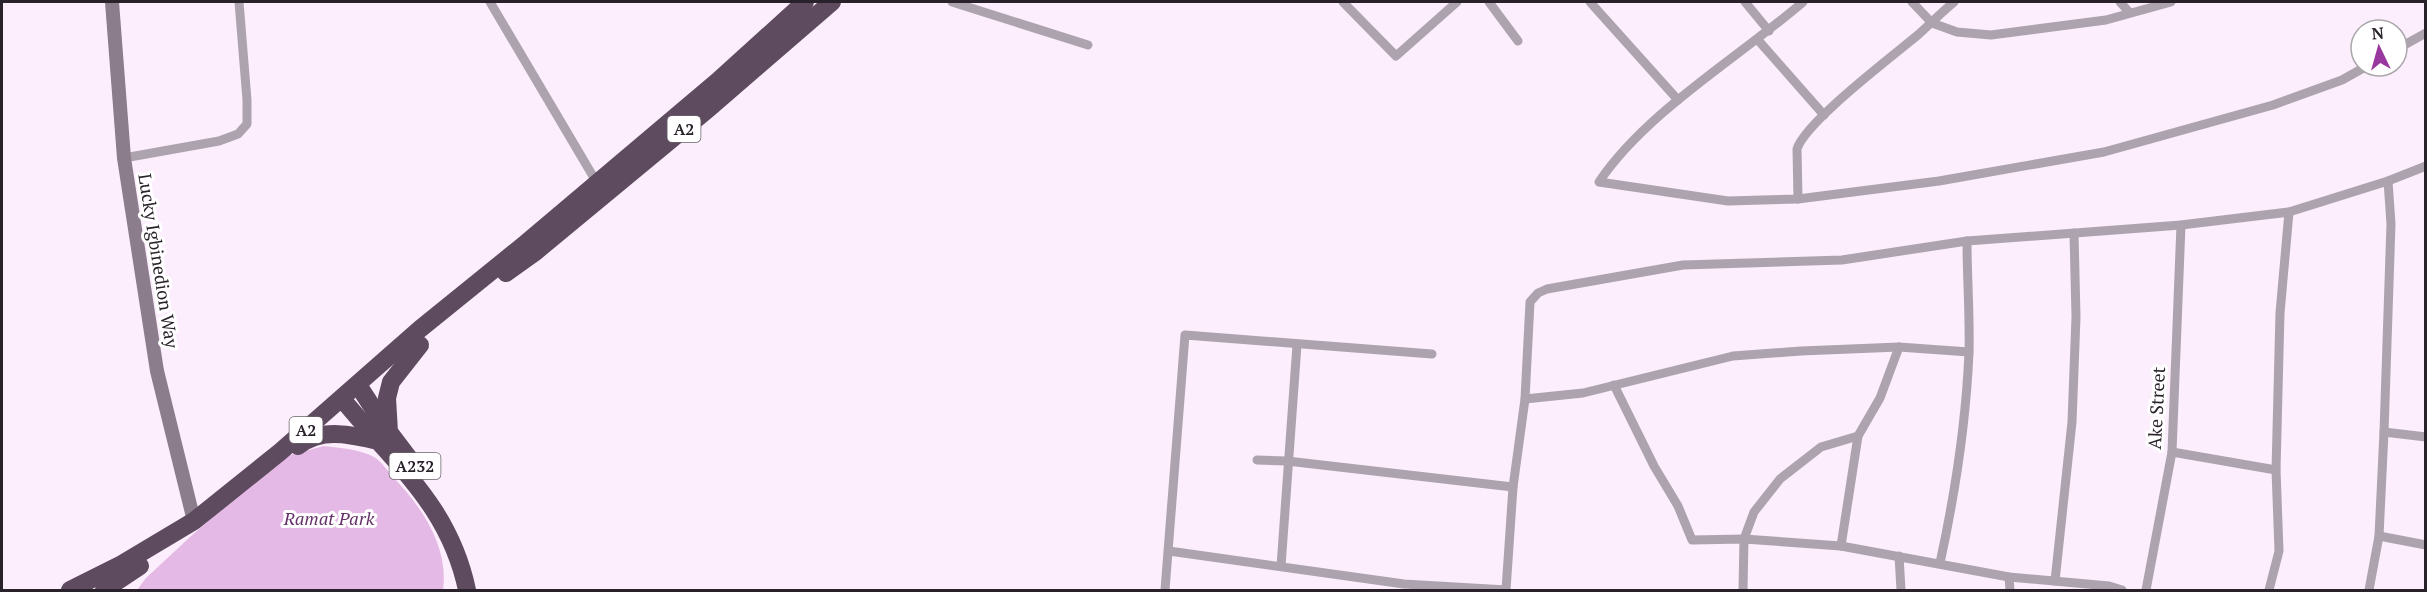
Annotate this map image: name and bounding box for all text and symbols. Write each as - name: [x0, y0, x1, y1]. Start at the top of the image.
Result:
- north arrow: [2349, 18, 2409, 78]
- text: N: [2371, 22, 2385, 45]
- road number: A2: [668, 116, 700, 142]
- street label: Lucky Igbinedion Way: [133, 172, 185, 351]
- street label: Ake Street: [2142, 366, 2170, 450]
- road number: A2: [290, 417, 322, 443]
- road number: A232: [390, 453, 440, 479]
- park label: Ramat Park: [283, 506, 375, 530]

